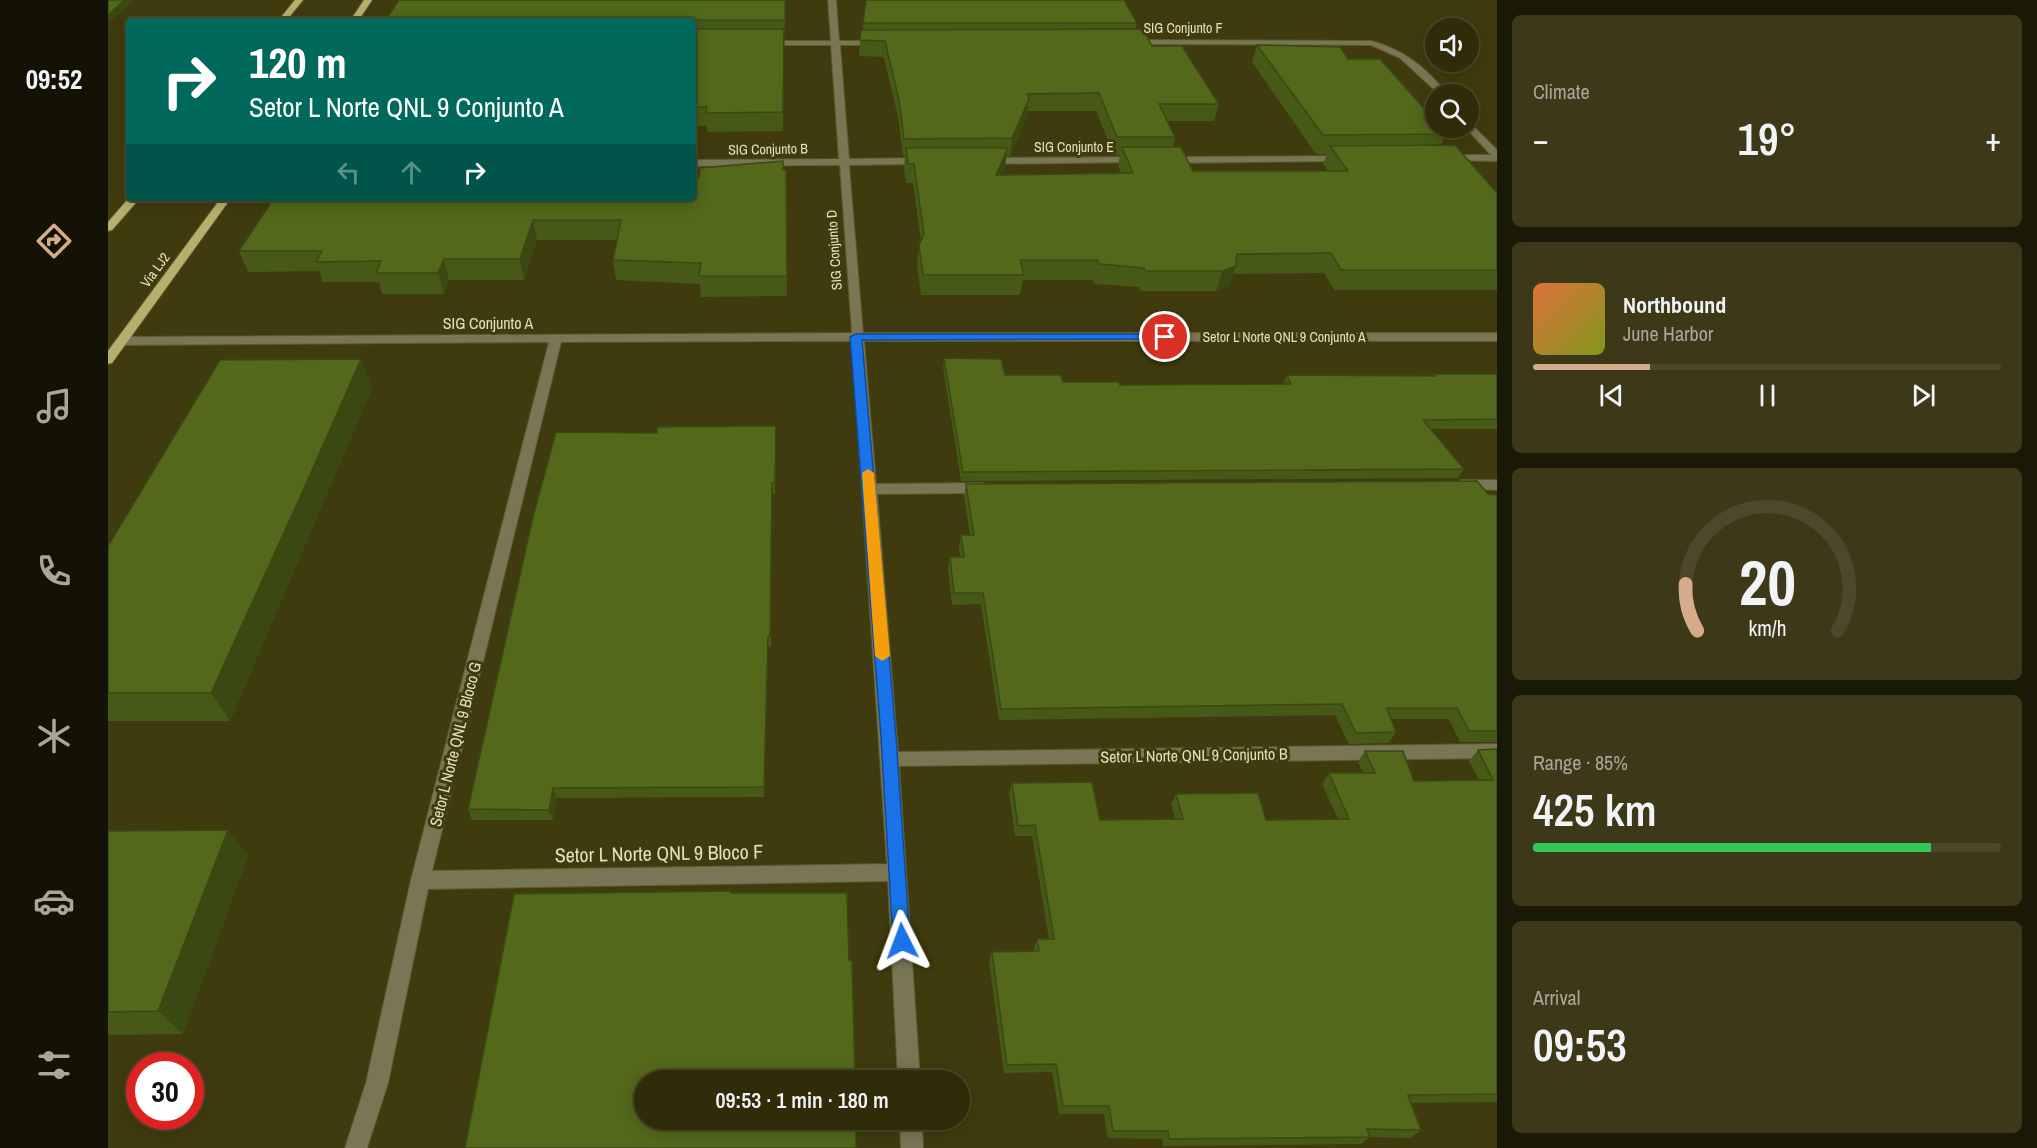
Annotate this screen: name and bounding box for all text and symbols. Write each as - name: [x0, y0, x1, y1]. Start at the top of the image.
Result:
- map controls: [1425, 18, 1479, 138]
- button: sound: [1425, 18, 1479, 72]
- street label: SIG Conjunto F: [1143, 19, 1223, 37]
- text: 120 m: [249, 35, 347, 91]
- icon: right: [150, 42, 228, 120]
- text: 09:52: [26, 61, 82, 97]
- text: Climate: [1533, 78, 1590, 105]
- button: search: [1425, 84, 1479, 138]
- text: Setor L Norte QNL 9 Conjunto A: [249, 89, 564, 125]
- text: 19°: [1737, 108, 1797, 169]
- text: −: [1533, 117, 1549, 161]
- text: +: [1985, 117, 2001, 161]
- street label: SIG Conjunto E: [1034, 138, 1114, 156]
- street label: SIG Conjunto B: [728, 139, 808, 159]
- icon: left: [332, 156, 365, 189]
- icon: ahead: [395, 156, 428, 189]
- icon: right: [458, 156, 491, 189]
- street label: SIG Conjunto D: [822, 209, 846, 291]
- icon: directions: [33, 220, 75, 262]
- street label: Via LJ2: [136, 249, 174, 291]
- text: Northbound: [1623, 290, 1726, 320]
- pin: [1139, 311, 1190, 362]
- street label: SIG Conjunto A: [443, 312, 533, 334]
- icon: arrive: [1148, 320, 1181, 353]
- text: June Harbor: [1623, 320, 1713, 347]
- street label: Setor L Norte QNL 9 Conjunto A: [1202, 328, 1366, 346]
- icon: previous: [1595, 379, 1628, 412]
- icon: pause: [1751, 379, 1784, 412]
- icon: next: [1907, 379, 1940, 412]
- icon: music: [33, 385, 75, 427]
- text: 20: [1739, 540, 1795, 624]
- icon: phone: [33, 550, 75, 592]
- text: km/h: [1748, 614, 1786, 643]
- street label: Setor L Norte QNL 9 Bloco G: [424, 659, 486, 829]
- icon: climate: [33, 715, 75, 757]
- street label: Setor L Norte QNL 9 Conjunto B: [1100, 742, 1288, 768]
- text: Range · 85%: [1533, 749, 1628, 776]
- text: 425 km: [1533, 779, 1657, 840]
- street label: Setor L Norte QNL 9 Bloco F: [555, 838, 763, 868]
- icon: car: [33, 880, 75, 922]
- position arrow: [870, 909, 934, 973]
- text: Arrival: [1533, 984, 1580, 1011]
- text: 09:53: [1533, 1014, 1627, 1075]
- icon: filters: [33, 1044, 75, 1086]
- speed limit sign: 30: [126, 1052, 204, 1130]
- text: 09:53 · 1 min · 180 m: [715, 1085, 889, 1115]

